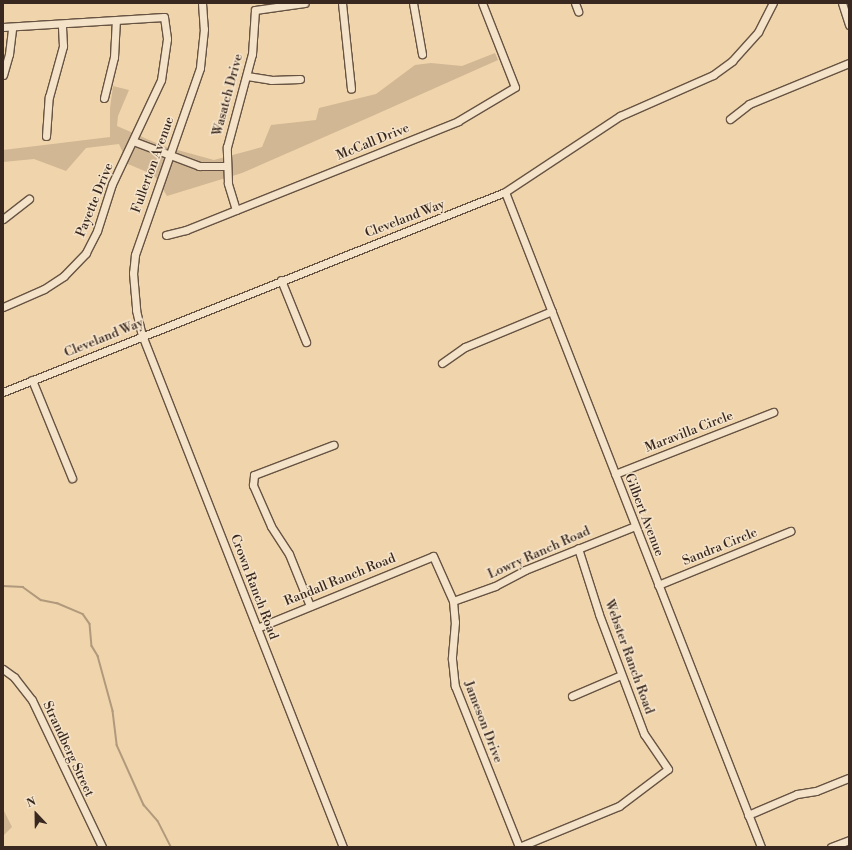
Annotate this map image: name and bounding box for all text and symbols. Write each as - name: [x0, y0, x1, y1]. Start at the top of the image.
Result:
- street label: Wasatch Drive: [210, 52, 246, 138]
- street label: Fullerton Avenue: [128, 115, 178, 215]
- street label: McCall Drive: [334, 120, 412, 164]
- street label: Payette Drive: [73, 161, 117, 239]
- street label: Cleveland Way: [363, 197, 447, 241]
- street label: Cleveland Way: [62, 315, 146, 361]
- street label: Maravilla Circle: [643, 408, 735, 456]
- street label: Gilbert Avenue: [621, 471, 667, 559]
- street label: Lowry Ranch Road: [485, 523, 593, 583]
- street label: Sandra Circle: [680, 525, 760, 569]
- street label: Crown Ranch Road: [227, 532, 281, 642]
- street label: Randall Ranch Road: [282, 551, 398, 609]
- street label: Webster Ranch Road: [601, 598, 657, 716]
- street label: Jameson Drive: [460, 679, 506, 765]
- street label: Strandberg Street: [39, 699, 97, 799]
- north arrow: [16, 794, 56, 834]
- text: N: [25, 795, 38, 811]

